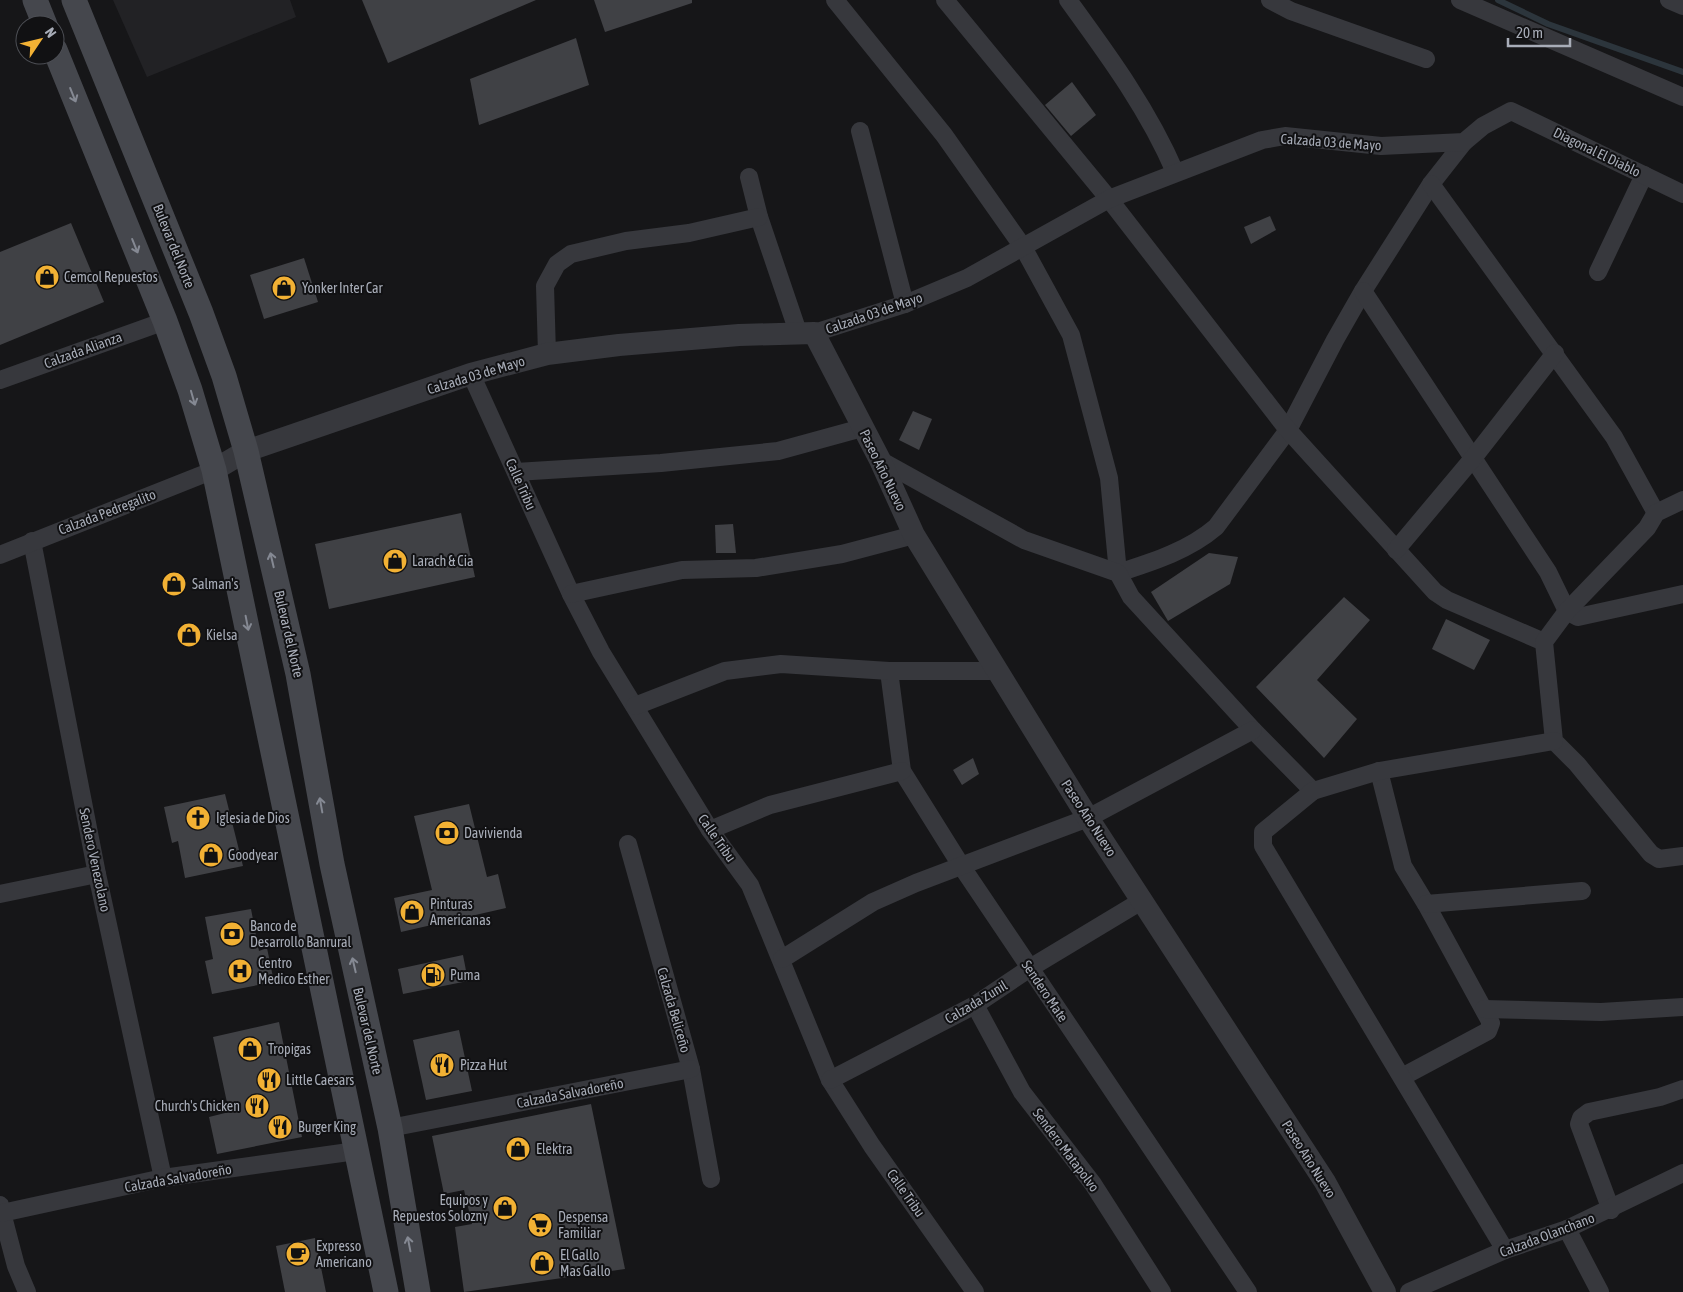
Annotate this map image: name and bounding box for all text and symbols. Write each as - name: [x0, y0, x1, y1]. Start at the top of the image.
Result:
- north arrow: [15, 15, 65, 65]
- scale bar: [1508, 15, 1570, 47]
- text: 20 m: [1516, 24, 1543, 41]
- text: N: [42, 25, 60, 41]
- one-way arrow: [69, 87, 79, 102]
- street label: Diagonal El Diablo: [1551, 124, 1643, 180]
- street label: Calzada 03 de Mayo: [1280, 130, 1382, 154]
- street label: Bulevar del Norte: [150, 202, 198, 290]
- one-way arrow: [130, 238, 140, 253]
- shop icon: Cemcol Repuestos: [34, 264, 60, 290]
- place label: Cemcol Repuestos: [64, 269, 158, 285]
- shop icon: Yonker Inter Car: [271, 275, 297, 301]
- place label: Yonker Inter Car: [302, 280, 384, 296]
- street label: Calzada 03 de Mayo: [824, 289, 924, 337]
- street label: Calzada Alianza: [42, 328, 124, 372]
- street label: Calzada 03 de Mayo: [425, 353, 527, 397]
- one-way arrow: [188, 389, 198, 405]
- street label: Paseo Año Nuevo: [856, 427, 910, 513]
- street label: Calle Tribu: [503, 456, 539, 512]
- street label: Calzada Pedregalito: [56, 486, 158, 538]
- shop icon: Larach & Cia: [382, 548, 408, 574]
- one-way arrow: [267, 553, 276, 569]
- place label: Larach & Cia: [412, 553, 473, 569]
- shop icon: Salman's: [161, 571, 187, 597]
- place label: Salman's: [192, 576, 238, 592]
- street label: Bulevar del Norte: [271, 589, 307, 679]
- one-way arrow: [243, 615, 253, 631]
- shop icon: Kielsa: [176, 622, 202, 648]
- place label: Kielsa: [206, 627, 238, 643]
- street label: Paseo Año Nuevo: [1058, 777, 1120, 859]
- one-way arrow: [316, 798, 326, 814]
- church icon: Iglesia de Dios: [185, 805, 211, 831]
- street label: Sendero Venezolano: [76, 807, 114, 913]
- place label: Iglesia de Dios: [216, 810, 290, 826]
- street label: Calle Tribu: [695, 811, 739, 865]
- bank icon: Davivienda: [434, 820, 460, 846]
- place label: Davivienda: [464, 825, 523, 841]
- shop icon: Goodyear: [198, 842, 224, 868]
- place label: Goodyear: [228, 847, 279, 863]
- place label: Pinturas Americanas: [430, 896, 491, 928]
- shop icon: Pinturas Americanas: [399, 899, 425, 925]
- place label: Banco de Desarrollo Banrural: [250, 918, 351, 950]
- bank icon: Banco de Desarrollo Banrural: [219, 921, 245, 947]
- place label: Centro Medico Esther: [258, 955, 330, 987]
- one-way arrow: [349, 957, 358, 973]
- street label: Sendero Mate: [1019, 957, 1071, 1025]
- hospital icon: Centro Medico Esther: [227, 958, 253, 984]
- fuel station icon: Puma: [420, 962, 446, 988]
- street label: Calzada Beliceño: [654, 966, 694, 1054]
- place label: Puma: [450, 967, 480, 983]
- street label: Calzada Zunil: [942, 977, 1010, 1027]
- street label: Bulevar del Norte: [350, 986, 386, 1076]
- shop icon: Tropigas: [237, 1036, 263, 1062]
- place label: Tropigas: [268, 1041, 311, 1057]
- restaurant icon: Pizza Hut: [429, 1052, 455, 1078]
- place label: Pizza Hut: [460, 1057, 507, 1073]
- restaurant icon: Little Caesars: [256, 1067, 282, 1093]
- place label: Little Caesars: [286, 1072, 354, 1088]
- street label: Calzada Salvadoreño: [515, 1075, 625, 1111]
- restaurant icon: Church's Chicken: [244, 1093, 270, 1119]
- place label: Church's Chicken: [155, 1098, 240, 1114]
- street label: Sendero Matapolvo: [1029, 1105, 1103, 1195]
- restaurant icon: Burger King: [267, 1114, 293, 1140]
- street label: Paseo Año Nuevo: [1279, 1117, 1339, 1201]
- place label: Burger King: [298, 1119, 356, 1135]
- shop icon: Elektra: [505, 1136, 531, 1162]
- place label: Elektra: [536, 1141, 572, 1157]
- street label: Calzada Salvadoreño: [123, 1161, 233, 1195]
- street label: Calle Tribu: [884, 1166, 928, 1220]
- place label: Equipos y Repuestos Solozny: [393, 1192, 488, 1224]
- shop icon: Equipos y Repuestos Solozny: [492, 1195, 518, 1221]
- place label: Despensa Familiar: [558, 1209, 608, 1241]
- street label: Calzada Olanchano: [1497, 1210, 1597, 1260]
- supermarket icon: Despensa Familiar: [527, 1212, 553, 1238]
- one-way arrow: [403, 1237, 413, 1253]
- place label: Expresso Americano: [316, 1238, 372, 1270]
- cafe icon: Expresso Americano: [285, 1241, 311, 1267]
- place label: El Gallo Mas Gallo: [560, 1247, 611, 1279]
- shop icon: El Gallo Mas Gallo: [529, 1250, 555, 1276]

